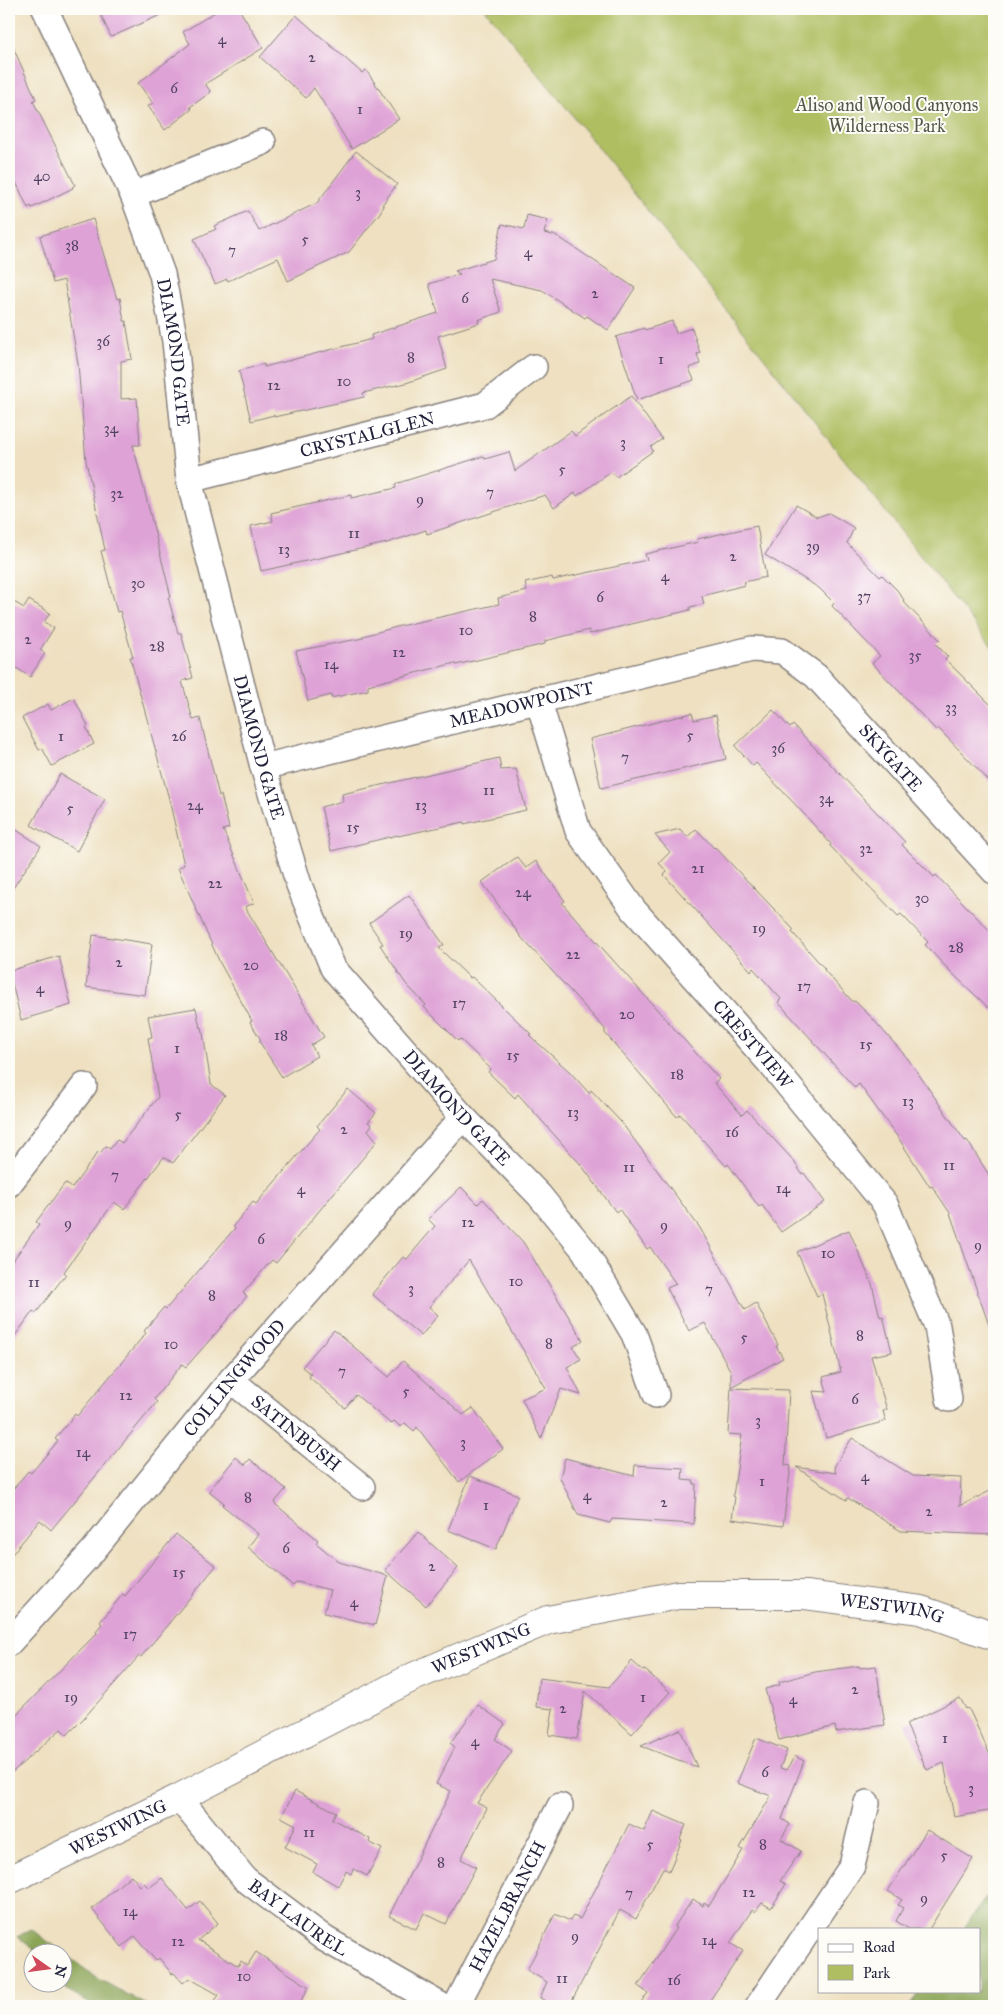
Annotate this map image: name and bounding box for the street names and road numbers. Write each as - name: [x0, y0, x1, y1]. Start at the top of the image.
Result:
- street label: DIAMOND GATE: [152, 276, 195, 427]
- street label: CRYSTALGLEN: [298, 407, 437, 462]
- street label: DIAMOND GATE: [229, 672, 289, 822]
- street label: MEADOWPOINT: [447, 677, 596, 733]
- street label: SKYGATE: [854, 719, 927, 796]
- street label: CRESTVIEW: [708, 995, 798, 1094]
- street label: DIAMOND GATE: [398, 1045, 515, 1170]
- street label: COLLINGWOOD: [179, 1315, 290, 1441]
- street label: SATINBUSH: [247, 1390, 345, 1476]
- street label: WESTWING: [838, 1589, 947, 1628]
- street label: WESTWING: [428, 1618, 534, 1679]
- street label: WESTWING: [66, 1795, 170, 1860]
- street label: HAZELBRANCH: [465, 1837, 551, 1976]
- street label: BAY LAUREL: [244, 1874, 352, 1961]

